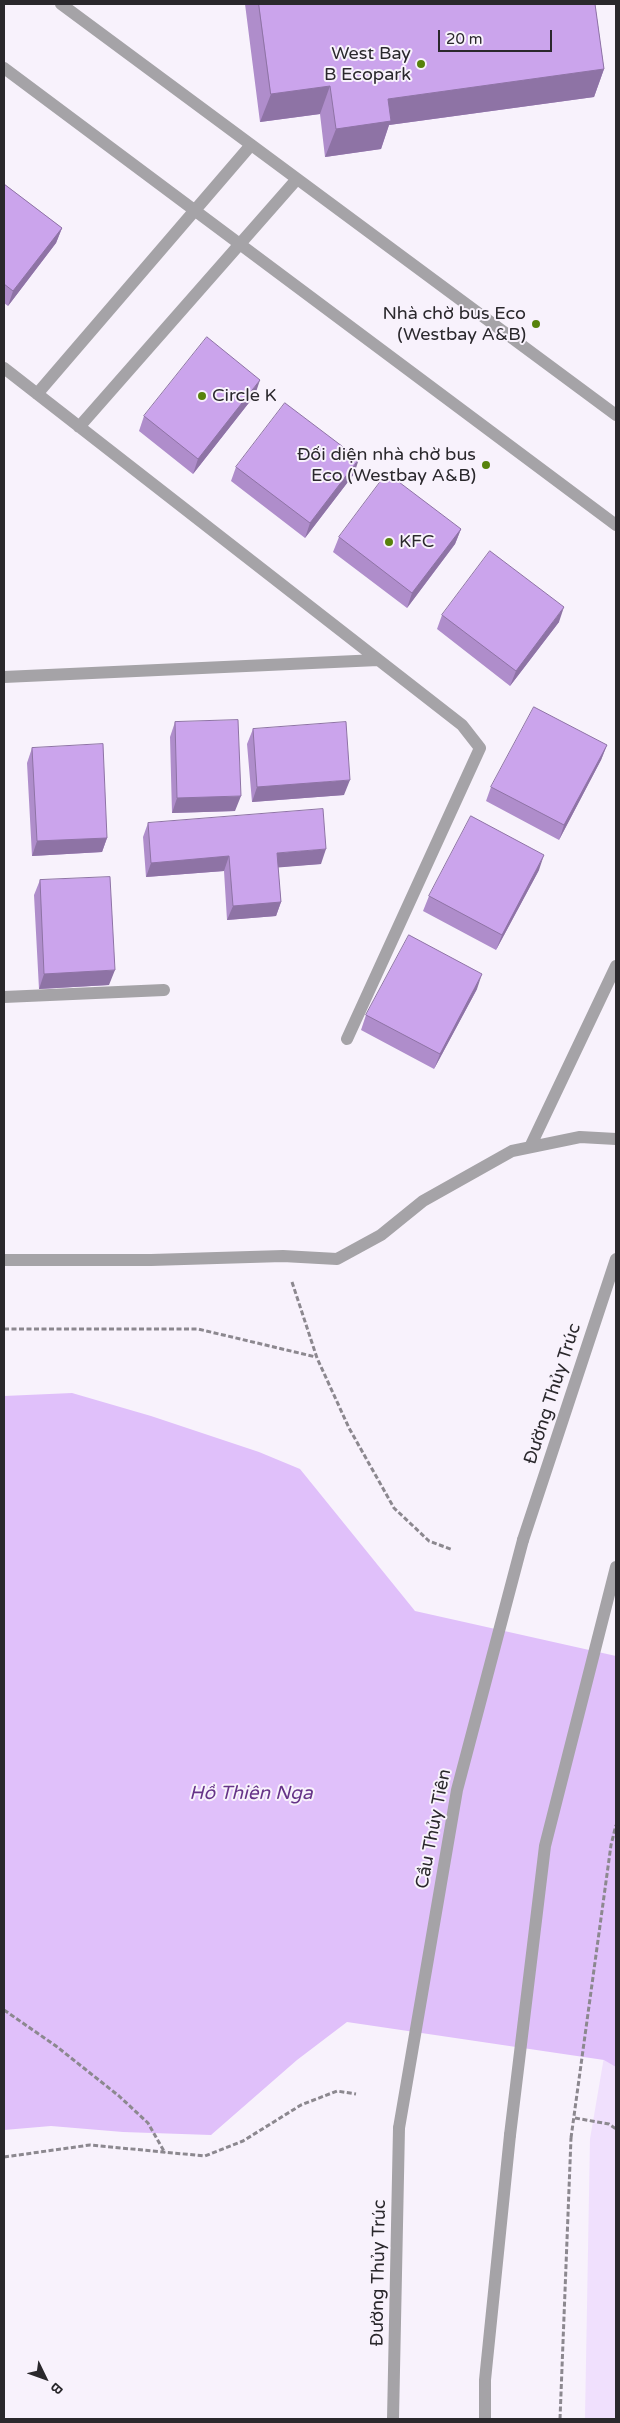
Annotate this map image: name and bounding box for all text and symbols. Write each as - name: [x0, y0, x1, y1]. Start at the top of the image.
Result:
- scale bar: [440, 20, 554, 52]
- text: 20 m: [446, 30, 483, 48]
- place label: West Bay B Ecopark: [324, 43, 411, 86]
- marker: West Bay B Ecopark: [415, 58, 427, 70]
- place label: Nhà chờ bus Eco (Westbay A&B): [382, 303, 526, 346]
- marker: Nhà chờ bus Eco (Westbay A&B): [530, 318, 542, 330]
- place label: Circle K: [212, 385, 277, 407]
- marker: Circle K: [196, 390, 208, 402]
- place label: Đối diện nhà chờ bus Eco (Westbay A&B): [297, 444, 476, 486]
- marker: Đối diện nhà chờ bus Eco (Westbay A&B): [480, 459, 492, 471]
- place label: KFC: [399, 531, 434, 553]
- marker: KFC: [383, 536, 395, 548]
- street label: Đường Thủy Trúc: [520, 1321, 586, 1467]
- street label: Cầu Thủy Tiên: [412, 1767, 456, 1891]
- water label: Hồ Thiên Nga: [189, 1783, 313, 1805]
- street label: Đường Thủy Trúc: [367, 2199, 391, 2347]
- north arrow: [20, 2353, 70, 2403]
- text: B: [47, 2379, 66, 2398]

